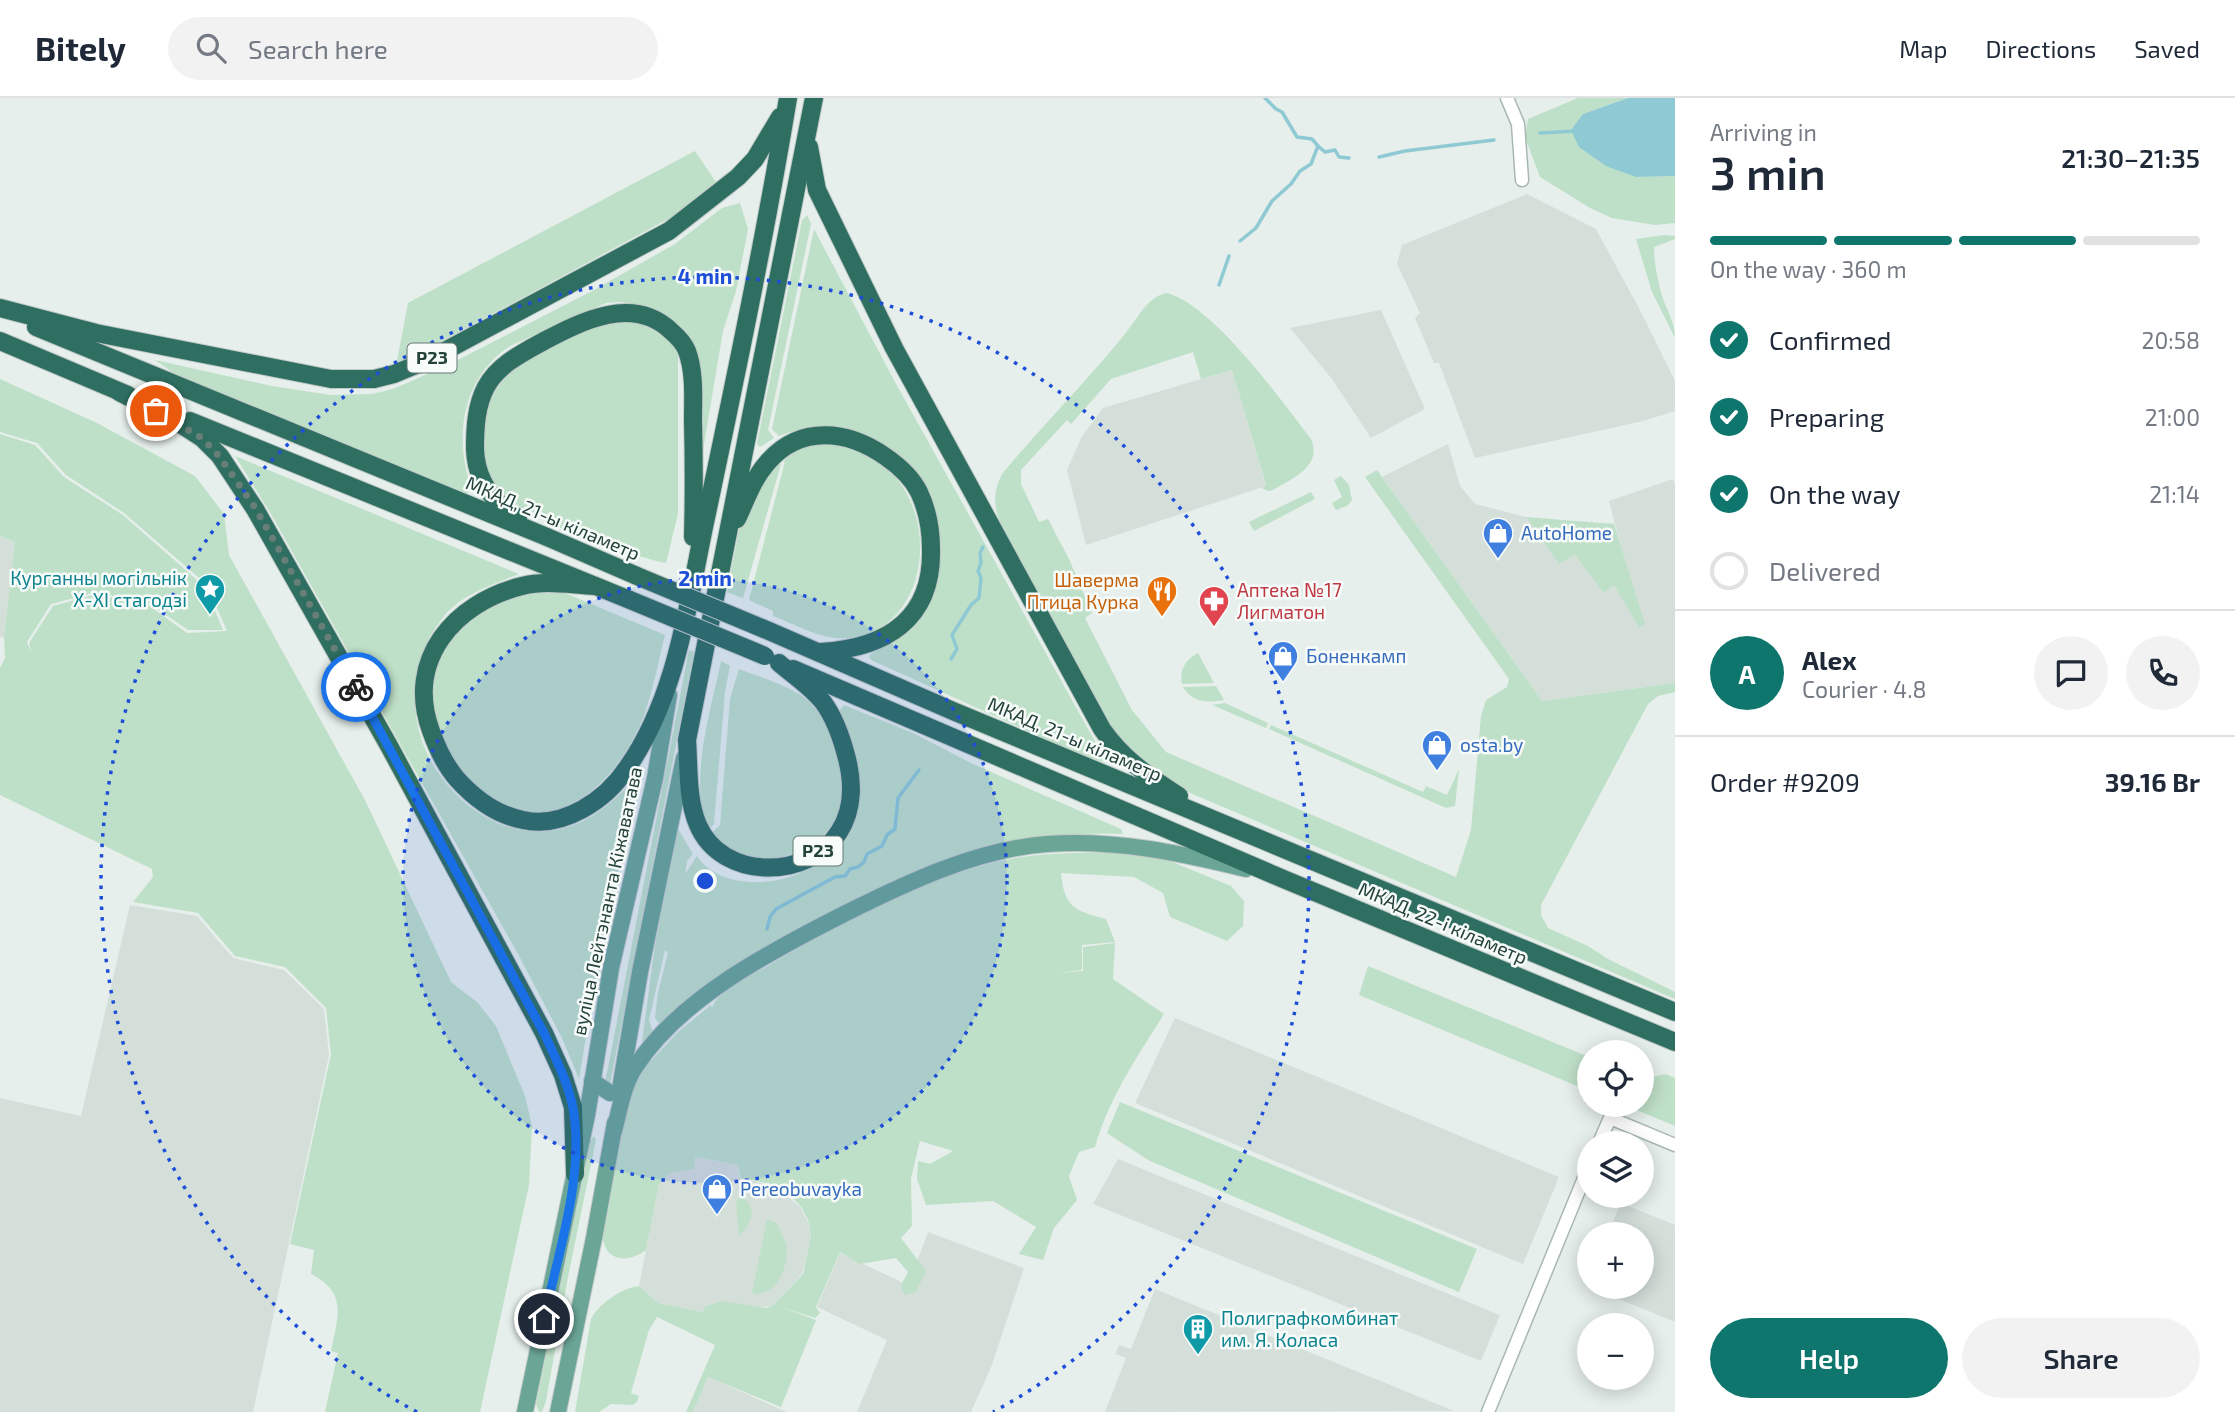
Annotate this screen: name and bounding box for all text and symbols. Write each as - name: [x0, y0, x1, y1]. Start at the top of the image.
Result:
- search box: [168, 17, 658, 80]
- text: Bitely: [35, 28, 126, 68]
- icon: search: [192, 29, 230, 67]
- text: Search here: [248, 33, 388, 64]
- text: Map: [1899, 34, 1947, 63]
- text: Directions: [1985, 34, 2096, 63]
- text: Saved: [2134, 34, 2200, 63]
- text: Arriving in: [1710, 118, 1817, 146]
- text: 21:30–21:35: [2061, 142, 2200, 173]
- text: 3 min: [1710, 144, 1826, 199]
- text: On the way · 360 m: [1710, 255, 1907, 283]
- text: 4 min: [678, 263, 732, 288]
- icon: check: [1710, 321, 1748, 359]
- text: Confirmed: [1769, 324, 1892, 355]
- text: 20:58: [2141, 326, 2200, 354]
- road number: Р23: [408, 344, 457, 372]
- pin: [126, 381, 186, 441]
- icon: bag: [137, 392, 175, 430]
- icon: check: [1710, 398, 1748, 436]
- text: Preparing: [1769, 401, 1884, 432]
- text: 21:00: [2145, 403, 2200, 431]
- street label: МКАД, 21-ы кіламетр: [463, 470, 644, 565]
- icon: check: [1710, 475, 1748, 513]
- text: On the way: [1769, 478, 1900, 509]
- text: 21:14: [2149, 480, 2200, 508]
- shop icon: AutoHome: [1481, 516, 1515, 560]
- place label: AutoHome: [1521, 521, 1612, 544]
- text: Delivered: [1769, 555, 1881, 586]
- text: 2 min: [678, 565, 732, 590]
- place label: Курганны могільнік X-XI стагодзі: [10, 566, 187, 611]
- place label: Шаверма Птица Курка: [1027, 568, 1139, 614]
- place icon: Курганны могільнік X-XI стагодзі: [193, 572, 227, 616]
- restaurant icon: Шаверма Птица Курка: [1145, 574, 1179, 618]
- place label: Аптека №17 Лигматон: [1237, 578, 1342, 623]
- pharmacy icon: Аптека №17 Лигматон: [1197, 584, 1231, 628]
- button: chat: [2034, 636, 2108, 710]
- button: phone: [2126, 636, 2200, 710]
- shop icon: Боненкамп: [1266, 639, 1300, 683]
- place label: Боненкамп: [1306, 644, 1406, 667]
- text: Alex: [1802, 644, 1857, 675]
- courier: [321, 652, 391, 722]
- text: A: [1739, 658, 1755, 689]
- icon: bike: [337, 668, 375, 706]
- text: Courier · 4.8: [1802, 675, 1926, 703]
- street label: МКАД, 21-ы кіламетр: [985, 691, 1166, 786]
- shop icon: osta.by: [1420, 728, 1454, 772]
- place label: osta.by: [1460, 733, 1523, 756]
- street label: вуліца Лейтэнанта Кіжаватава: [567, 764, 647, 1038]
- text: Order #9209: [1710, 766, 1860, 797]
- text: 39.16 Br: [2105, 766, 2200, 797]
- road number: Р23: [794, 836, 842, 866]
- centre of rings: [693, 869, 717, 893]
- street label: МКАД, 22-і кіламетр: [1355, 877, 1531, 968]
- map controls: [1577, 1040, 1654, 1390]
- button: locate: [1577, 1040, 1654, 1117]
- button: layers: [1577, 1131, 1654, 1208]
- shop icon: Pereobuvayka: [700, 1172, 734, 1216]
- place label: Pereobuvayka: [740, 1177, 862, 1200]
- button: +: [1577, 1222, 1654, 1299]
- pin: [514, 1289, 574, 1349]
- icon: home: [525, 1300, 563, 1338]
- place label: Полиграфкомбинат им. Я. Коласа: [1221, 1306, 1398, 1351]
- building icon: Полиграфкомбинат им. Я. Коласа: [1181, 1312, 1215, 1356]
- button: −: [1577, 1313, 1654, 1390]
- button: Help: [1710, 1318, 1948, 1398]
- button: Share: [1962, 1318, 2200, 1398]

